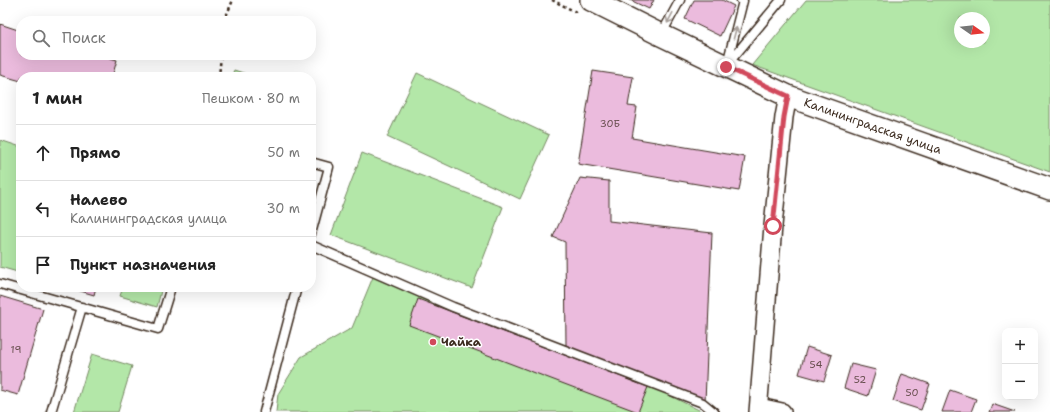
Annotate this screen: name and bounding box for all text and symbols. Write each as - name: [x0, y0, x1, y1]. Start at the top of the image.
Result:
- one-way arrow: [666, 11, 674, 23]
- north arrow: [954, 12, 990, 48]
- search box: [16, 16, 316, 60]
- one-way arrow: [732, 26, 739, 39]
- icon: search: [30, 27, 52, 49]
- text: Поиск: [62, 28, 106, 48]
- route end: [717, 58, 735, 76]
- text: 1 мин: [32, 87, 82, 109]
- text: Пешком · 80 m: [202, 90, 300, 107]
- street label: Калининградская улица: [802, 94, 944, 158]
- house number: 30Б: [600, 117, 620, 130]
- icon: ahead: [32, 142, 54, 164]
- text: Прямо: [70, 143, 120, 163]
- text: 50 m: [267, 144, 300, 161]
- text: Налево: [70, 190, 128, 210]
- icon: left: [32, 198, 54, 220]
- text: 30 m: [266, 200, 300, 217]
- text: Калининградская улица: [70, 210, 227, 227]
- route start: [764, 217, 782, 235]
- icon: arrive: [32, 254, 54, 276]
- text: Пункт назначения: [70, 255, 216, 275]
- map controls: [1002, 328, 1038, 400]
- button: +: [1002, 328, 1038, 364]
- place label: Чайка: [441, 334, 482, 350]
- marker: Чайка: [428, 337, 438, 347]
- house number: 19: [11, 343, 21, 356]
- house number: 54: [810, 358, 822, 371]
- button: −: [1002, 364, 1038, 400]
- house number: 52: [854, 373, 866, 386]
- house number: 50: [905, 386, 919, 399]

